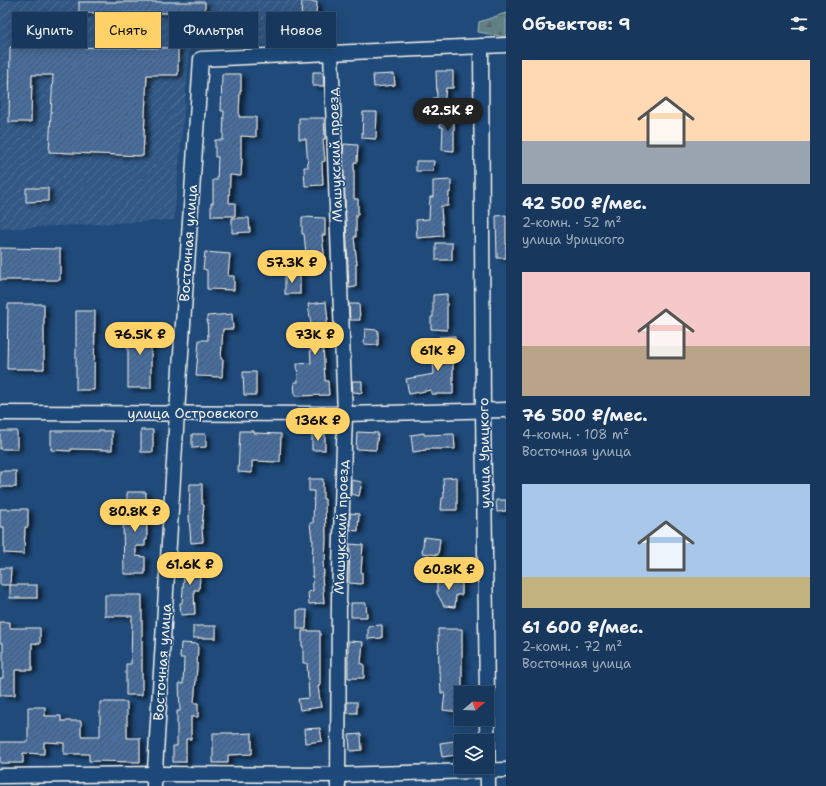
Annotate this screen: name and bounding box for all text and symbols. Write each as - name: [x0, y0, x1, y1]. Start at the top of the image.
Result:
- chip: Купить: [12, 12, 87, 48]
- chip: Снять: [95, 12, 161, 48]
- chip: Фильтры: [169, 12, 258, 48]
- chip: Новое: [266, 12, 336, 48]
- text: Объектов: 9: [522, 13, 631, 35]
- icon: filters: [788, 13, 810, 35]
- icon: home: [630, 86, 702, 158]
- street label: Машукский проезд: [324, 87, 346, 223]
- pin: 42.5K ₽: [411, 98, 485, 132]
- text: 42.5K ₽: [422, 102, 474, 119]
- street label: Восточная улица: [175, 183, 201, 302]
- text: 42 500 ₽/мес.: [522, 192, 647, 214]
- text: 2-комн. · 52 m²: [522, 214, 621, 231]
- text: улица Урицкого: [522, 231, 625, 248]
- pin: 57.3K ₽: [255, 250, 329, 284]
- text: 57.3K ₽: [266, 254, 318, 271]
- icon: home: [630, 298, 702, 370]
- pin: 76.5K ₽: [103, 322, 177, 356]
- pin: 73K ₽: [287, 322, 343, 356]
- text: 76.5K ₽: [114, 326, 166, 343]
- text: 73K ₽: [295, 326, 335, 343]
- pin: 61K ₽: [410, 338, 466, 372]
- text: 61K ₽: [420, 342, 456, 359]
- street label: улица Урицкого: [474, 398, 494, 508]
- street label: улица Островского: [127, 404, 259, 422]
- text: 76 500 ₽/мес.: [522, 404, 647, 426]
- pin: 136K ₽: [285, 408, 351, 442]
- text: 136K ₽: [295, 412, 341, 429]
- text: 4-комн. · 108 m²: [522, 426, 629, 443]
- text: Восточная улица: [522, 443, 631, 460]
- street label: Машукский проезд: [330, 459, 352, 595]
- pin: 80.8K ₽: [98, 499, 172, 533]
- text: 80.8K ₽: [109, 503, 161, 520]
- icon: home: [630, 510, 702, 582]
- pin: 61.6K ₽: [153, 552, 227, 586]
- text: 61.6K ₽: [166, 556, 214, 573]
- pin: 60.8K ₽: [412, 557, 486, 591]
- text: 60.8K ₽: [423, 561, 475, 578]
- street label: Восточная улица: [149, 602, 175, 721]
- text: 61 600 ₽/мес.: [522, 616, 643, 638]
- text: 2-комн. · 72 m²: [522, 638, 622, 655]
- text: Восточная улица: [522, 655, 631, 672]
- north arrow: [454, 686, 494, 726]
- map controls: [454, 686, 494, 774]
- button: layers: [454, 734, 494, 774]

